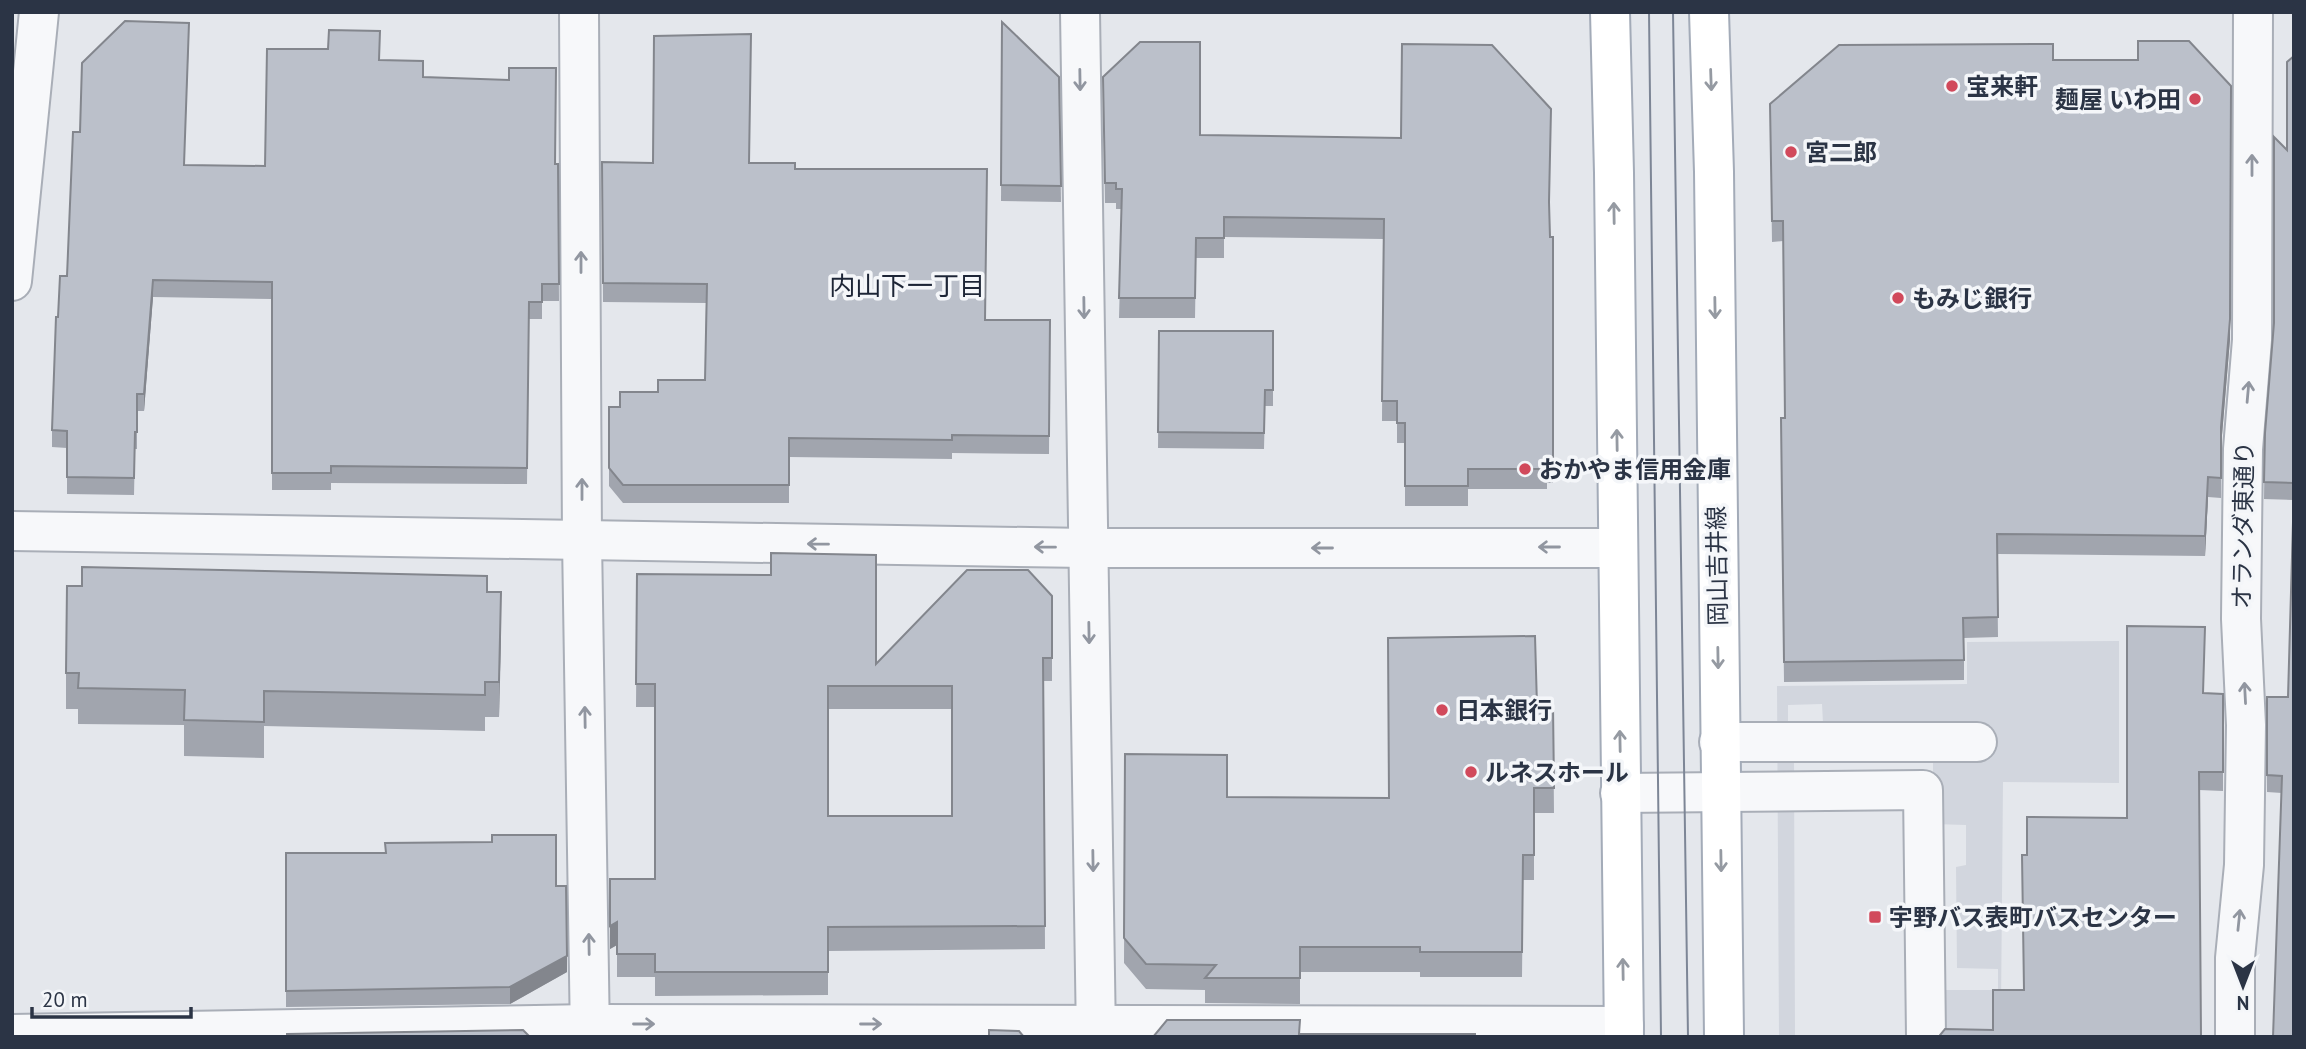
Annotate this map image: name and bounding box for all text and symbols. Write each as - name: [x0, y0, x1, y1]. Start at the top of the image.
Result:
- one-way arrow: [1074, 69, 1087, 92]
- one-way arrow: [1704, 69, 1718, 92]
- place label: 宝来軒: [1966, 71, 2038, 102]
- marker: 宝来軒: [1944, 78, 1960, 94]
- place label: 麺屋 いわ田: [2055, 84, 2181, 115]
- marker: 麺屋 いわ田: [2187, 91, 2203, 107]
- place label: 宮二郎: [1805, 137, 1877, 168]
- marker: 宮二郎: [1783, 144, 1799, 160]
- one-way arrow: [2245, 153, 2259, 176]
- one-way arrow: [1607, 201, 1621, 224]
- one-way arrow: [574, 250, 588, 273]
- district label: 内山下一丁目: [829, 269, 985, 302]
- place label: もみじ銀行: [1912, 283, 2032, 314]
- marker: もみじ銀行: [1890, 290, 1906, 306]
- one-way arrow: [1077, 296, 1091, 319]
- one-way arrow: [1708, 296, 1722, 319]
- one-way arrow: [2242, 381, 2255, 404]
- one-way arrow: [1610, 429, 1623, 452]
- street label: オランダ東通り: [2226, 441, 2260, 609]
- place label: おかやま信用金庫: [1539, 454, 1731, 485]
- marker: おかやま信用金庫: [1517, 461, 1533, 477]
- one-way arrow: [575, 478, 589, 501]
- street label: 岡山吉井線: [1700, 506, 1734, 626]
- one-way arrow: [807, 537, 830, 551]
- one-way arrow: [1538, 540, 1561, 554]
- one-way arrow: [1034, 541, 1057, 554]
- one-way arrow: [1311, 541, 1334, 555]
- one-way arrow: [1082, 622, 1096, 645]
- one-way arrow: [1711, 646, 1725, 669]
- one-way arrow: [2238, 681, 2251, 704]
- place label: 日本銀行: [1456, 695, 1552, 726]
- marker: 日本銀行: [1434, 702, 1450, 718]
- one-way arrow: [578, 705, 592, 728]
- one-way arrow: [1613, 730, 1627, 753]
- place label: ルネスホール: [1485, 757, 1629, 788]
- marker: ルネスホール: [1463, 764, 1479, 780]
- one-way arrow: [1086, 849, 1100, 872]
- one-way arrow: [1714, 849, 1728, 872]
- place label: 宇野バス表町バスセンター: [1889, 902, 2177, 933]
- marker: 宇野バス表町バスセンター: [1867, 909, 1883, 925]
- one-way arrow: [2232, 909, 2245, 932]
- one-way arrow: [582, 933, 595, 956]
- north arrow: [2208, 951, 2278, 1021]
- one-way arrow: [1616, 957, 1630, 980]
- scale bar: [32, 976, 191, 1020]
- text: 20 m: [42, 986, 88, 1013]
- text: N: [2237, 991, 2249, 1015]
- one-way arrow: [632, 1017, 655, 1031]
- one-way arrow: [860, 1017, 883, 1031]

